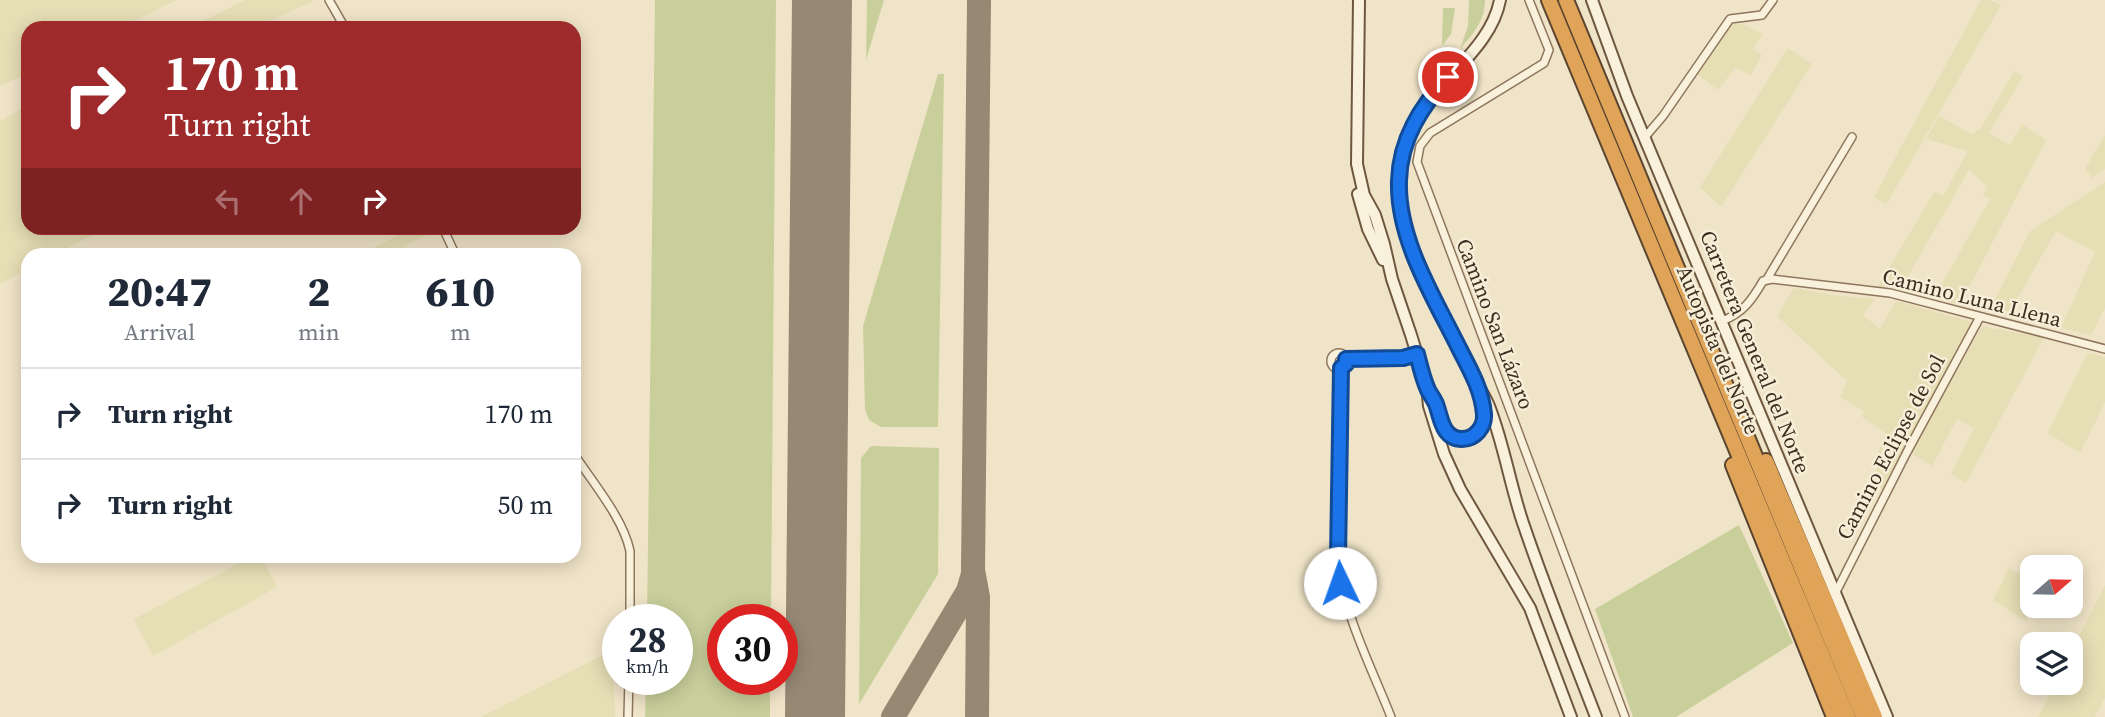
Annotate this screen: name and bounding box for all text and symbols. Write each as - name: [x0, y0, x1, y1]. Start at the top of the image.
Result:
- text: 170 m: [164, 39, 299, 106]
- pin: [1418, 47, 1478, 107]
- icon: right: [49, 49, 140, 140]
- icon: arrive: [1429, 58, 1467, 96]
- text: Turn right: [164, 103, 310, 147]
- icon: left: [209, 182, 247, 220]
- icon: ahead: [282, 182, 320, 220]
- icon: right: [355, 182, 393, 220]
- street label: Carretera General del Norte: [1693, 226, 1818, 478]
- street label: Camino San Lázaro: [1450, 234, 1541, 413]
- street label: Autopista del Norte: [1670, 261, 1767, 439]
- street label: Camino Luna Llena: [1880, 261, 2065, 334]
- text: 20:47: [107, 262, 212, 320]
- text: 2: [307, 262, 330, 320]
- text: 610: [426, 262, 495, 320]
- text: Arrival: [124, 316, 195, 348]
- text: min: [298, 316, 340, 348]
- text: m: [450, 316, 471, 348]
- street label: Camino Eclipse de Sol: [1829, 349, 1952, 544]
- icon: right: [49, 395, 87, 433]
- text: Turn right: [108, 396, 232, 432]
- text: 170 m: [485, 396, 553, 432]
- icon: right: [49, 486, 87, 524]
- text: Turn right: [108, 487, 232, 523]
- text: 50 m: [498, 487, 553, 523]
- position arrow: [1303, 546, 1377, 620]
- north arrow: [2020, 555, 2082, 618]
- map controls: [2020, 555, 2083, 695]
- speed limit sign: 30: [707, 604, 798, 695]
- text: 28: [629, 616, 666, 664]
- button: layers: [2020, 632, 2083, 695]
- text: km/h: [626, 654, 669, 679]

